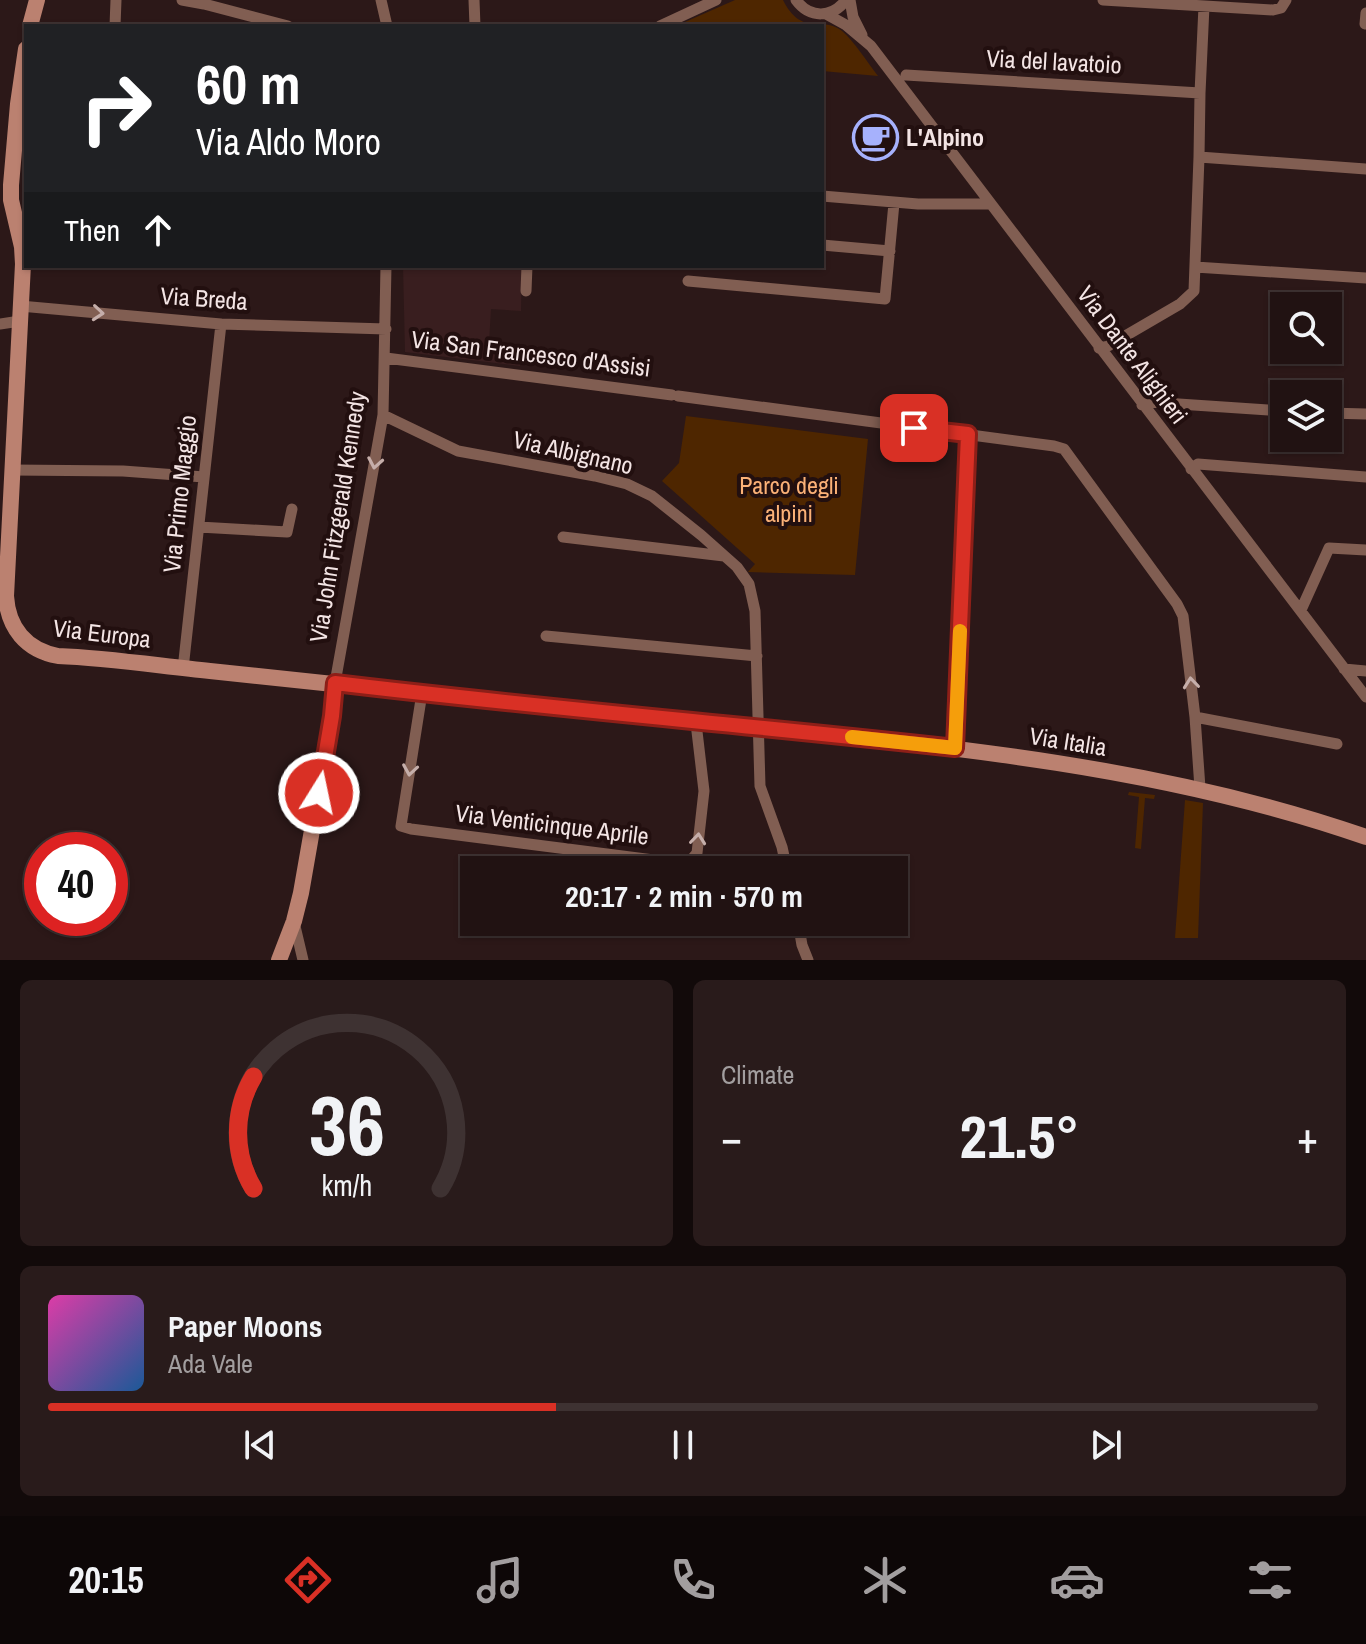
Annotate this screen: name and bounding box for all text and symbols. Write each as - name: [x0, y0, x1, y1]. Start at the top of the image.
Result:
- street label: Via del lavatoio: [986, 41, 1122, 81]
- text: 60 m: [196, 46, 301, 121]
- icon: right: [64, 56, 168, 160]
- cafe icon: L'Alpino: [851, 114, 899, 162]
- text: Via Aldo Moro: [196, 118, 381, 166]
- place label: L'Alpino: [906, 121, 984, 153]
- icon: ahead: [136, 208, 180, 252]
- text: Then: [64, 210, 120, 250]
- street label: Via Breda: [159, 279, 249, 317]
- street label: Via Dante Alighieri: [1070, 279, 1195, 430]
- map controls: [1270, 292, 1342, 452]
- button: search: [1270, 292, 1342, 364]
- one-way arrow: [92, 304, 105, 321]
- street label: Via San Francesco d'Assisi: [410, 322, 653, 384]
- button: layers: [1270, 380, 1342, 452]
- street label: Via John Fitzgerald Kennedy: [301, 389, 373, 645]
- pin: [880, 394, 948, 462]
- icon: arrive: [892, 406, 936, 450]
- street label: Via Primo Maggio: [155, 414, 203, 574]
- street label: Via Albignano: [510, 423, 636, 481]
- one-way arrow: [367, 456, 384, 470]
- park label: Parco degli alpini: [739, 469, 839, 529]
- street label: Via Europa: [51, 611, 153, 655]
- one-way arrow: [1183, 676, 1200, 689]
- street label: Via Italia: [1027, 719, 1109, 763]
- position arrow: [277, 751, 361, 835]
- one-way arrow: [402, 764, 419, 777]
- street label: Via Venticinque Aprile: [454, 796, 651, 852]
- speed limit sign: 40: [24, 832, 128, 936]
- one-way arrow: [690, 832, 707, 845]
- text: 20:17 · 2 min · 570 m: [565, 876, 803, 916]
- text: Climate: [721, 1057, 794, 1092]
- text: 36: [309, 1069, 384, 1181]
- text: 21.5°: [960, 1096, 1079, 1177]
- text: −: [721, 1107, 742, 1167]
- text: +: [1297, 1107, 1318, 1167]
- text: km/h: [321, 1166, 372, 1205]
- text: Paper Moons: [168, 1306, 322, 1346]
- text: Ada Vale: [168, 1346, 253, 1381]
- icon: previous: [238, 1423, 282, 1467]
- icon: pause: [661, 1423, 705, 1467]
- icon: next: [1084, 1423, 1128, 1467]
- icon: directions: [280, 1552, 336, 1608]
- icon: music: [472, 1552, 528, 1608]
- icon: phone: [665, 1552, 721, 1608]
- icon: climate: [857, 1552, 913, 1608]
- icon: car: [1049, 1552, 1105, 1608]
- icon: filters: [1242, 1552, 1298, 1608]
- text: 20:15: [68, 1556, 144, 1604]

